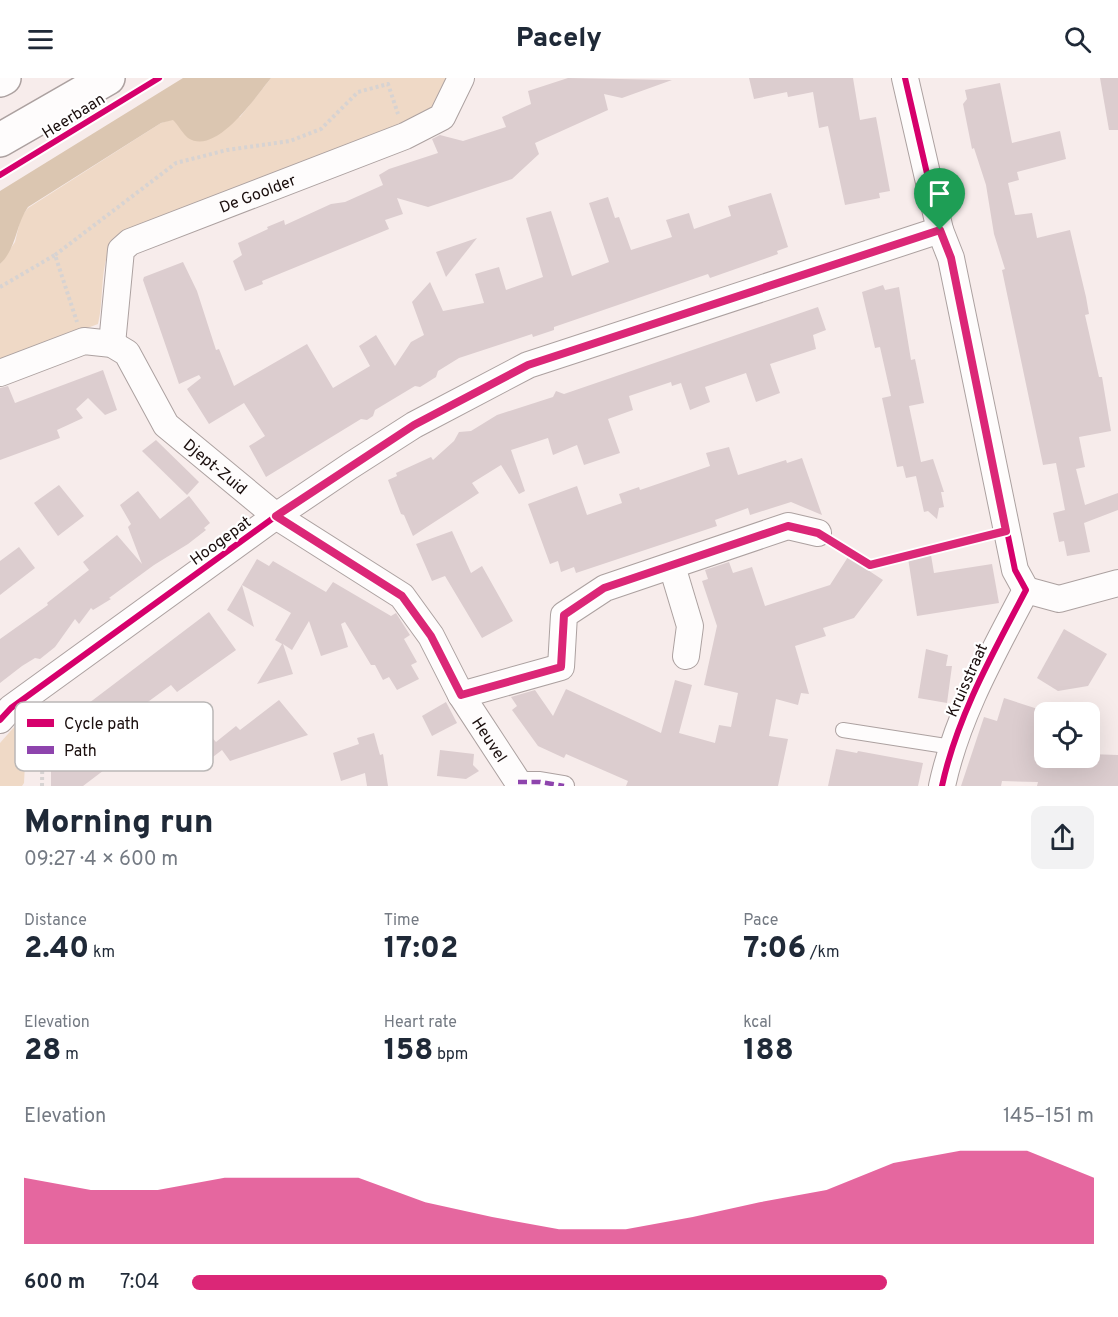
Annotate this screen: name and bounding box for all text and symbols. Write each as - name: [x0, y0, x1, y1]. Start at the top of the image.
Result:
- text: Pacely: [516, 22, 602, 56]
- icon: menu: [24, 23, 57, 56]
- icon: search: [1061, 23, 1094, 56]
- street label: Heerbaan: [39, 90, 109, 144]
- pin: [914, 168, 965, 230]
- street label: De Goolder: [217, 171, 299, 219]
- icon: arrive: [923, 177, 956, 210]
- street label: Djept-Zuid: [179, 436, 250, 500]
- street label: Hoogepat: [187, 513, 256, 571]
- street label: Kruisstraat: [943, 641, 993, 721]
- legend: [15, 702, 213, 771]
- map controls: [1034, 702, 1100, 768]
- button: locate: [1034, 702, 1100, 768]
- street label: Heuvel: [466, 714, 510, 767]
- text: Cycle path: [64, 715, 139, 735]
- text: Path: [64, 742, 97, 762]
- text: Morning run: [24, 803, 214, 845]
- button: share: [1031, 806, 1094, 869]
- text: 09:27 · 4 × 600 m: [24, 847, 178, 873]
- text: Distance: [24, 911, 87, 931]
- text: Time: [384, 911, 419, 931]
- text: Pace: [743, 911, 778, 931]
- text: 2.40: [24, 931, 89, 968]
- text: 17:02: [384, 931, 458, 968]
- text: 7:06: [743, 931, 806, 968]
- text: km: [89, 943, 115, 963]
- text: /km: [806, 943, 840, 963]
- text: Elevation: [24, 1013, 90, 1033]
- text: Heart rate: [384, 1013, 457, 1033]
- text: kcal: [743, 1013, 772, 1033]
- text: 28: [24, 1033, 61, 1070]
- text: 158: [384, 1033, 433, 1070]
- text: 188: [743, 1033, 794, 1070]
- text: m: [61, 1045, 79, 1065]
- text: bpm: [433, 1045, 468, 1065]
- text: Elevation: [24, 1104, 106, 1130]
- text: 145–151 m: [1003, 1104, 1094, 1130]
- text: 600 m: [24, 1270, 85, 1296]
- text: 7:04: [120, 1270, 159, 1296]

